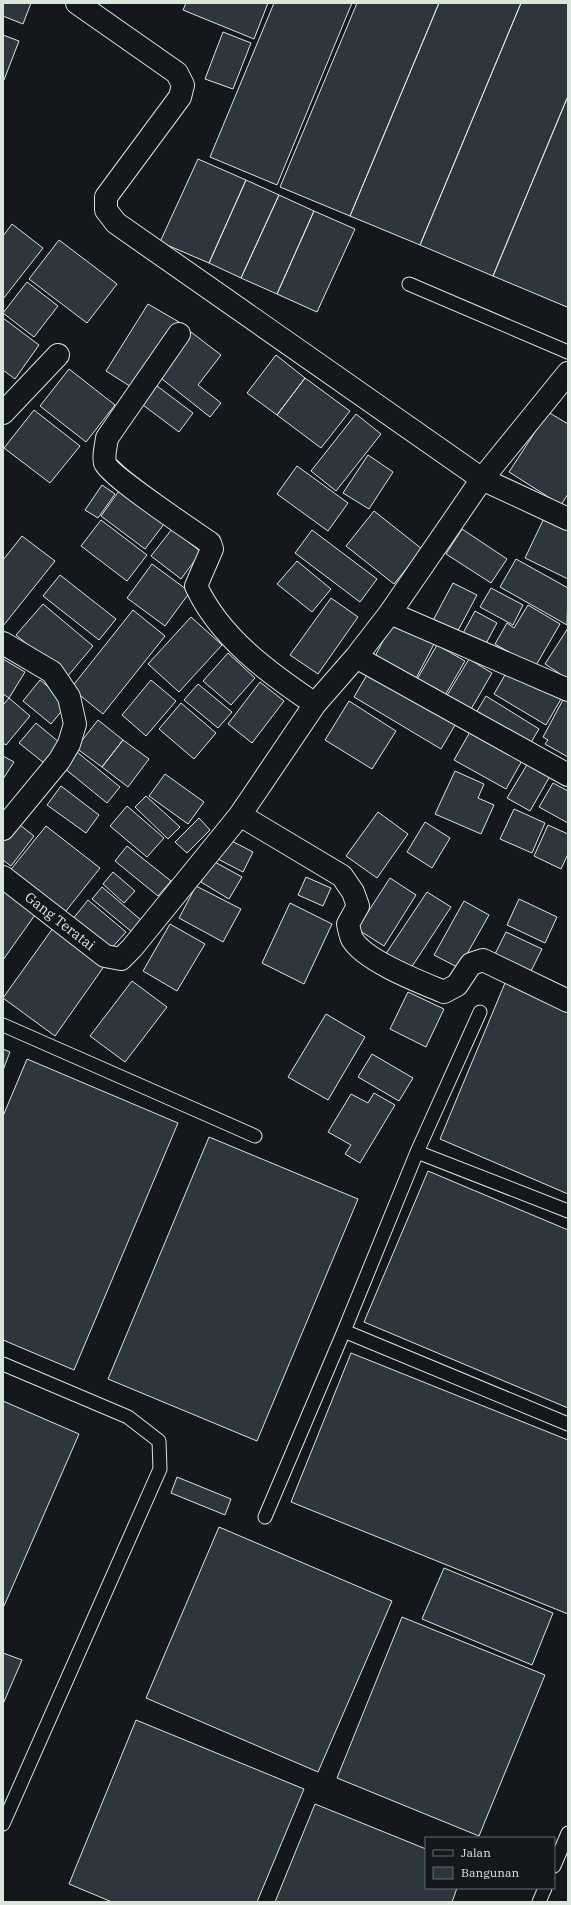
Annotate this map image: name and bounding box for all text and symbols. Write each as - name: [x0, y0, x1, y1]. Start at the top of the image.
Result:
- street label: Gang Teratai: [21, 888, 99, 954]
- legend: [425, 1837, 555, 1889]
- text: Jalan: [461, 1845, 491, 1860]
- text: Bangunan: [461, 1865, 519, 1880]

